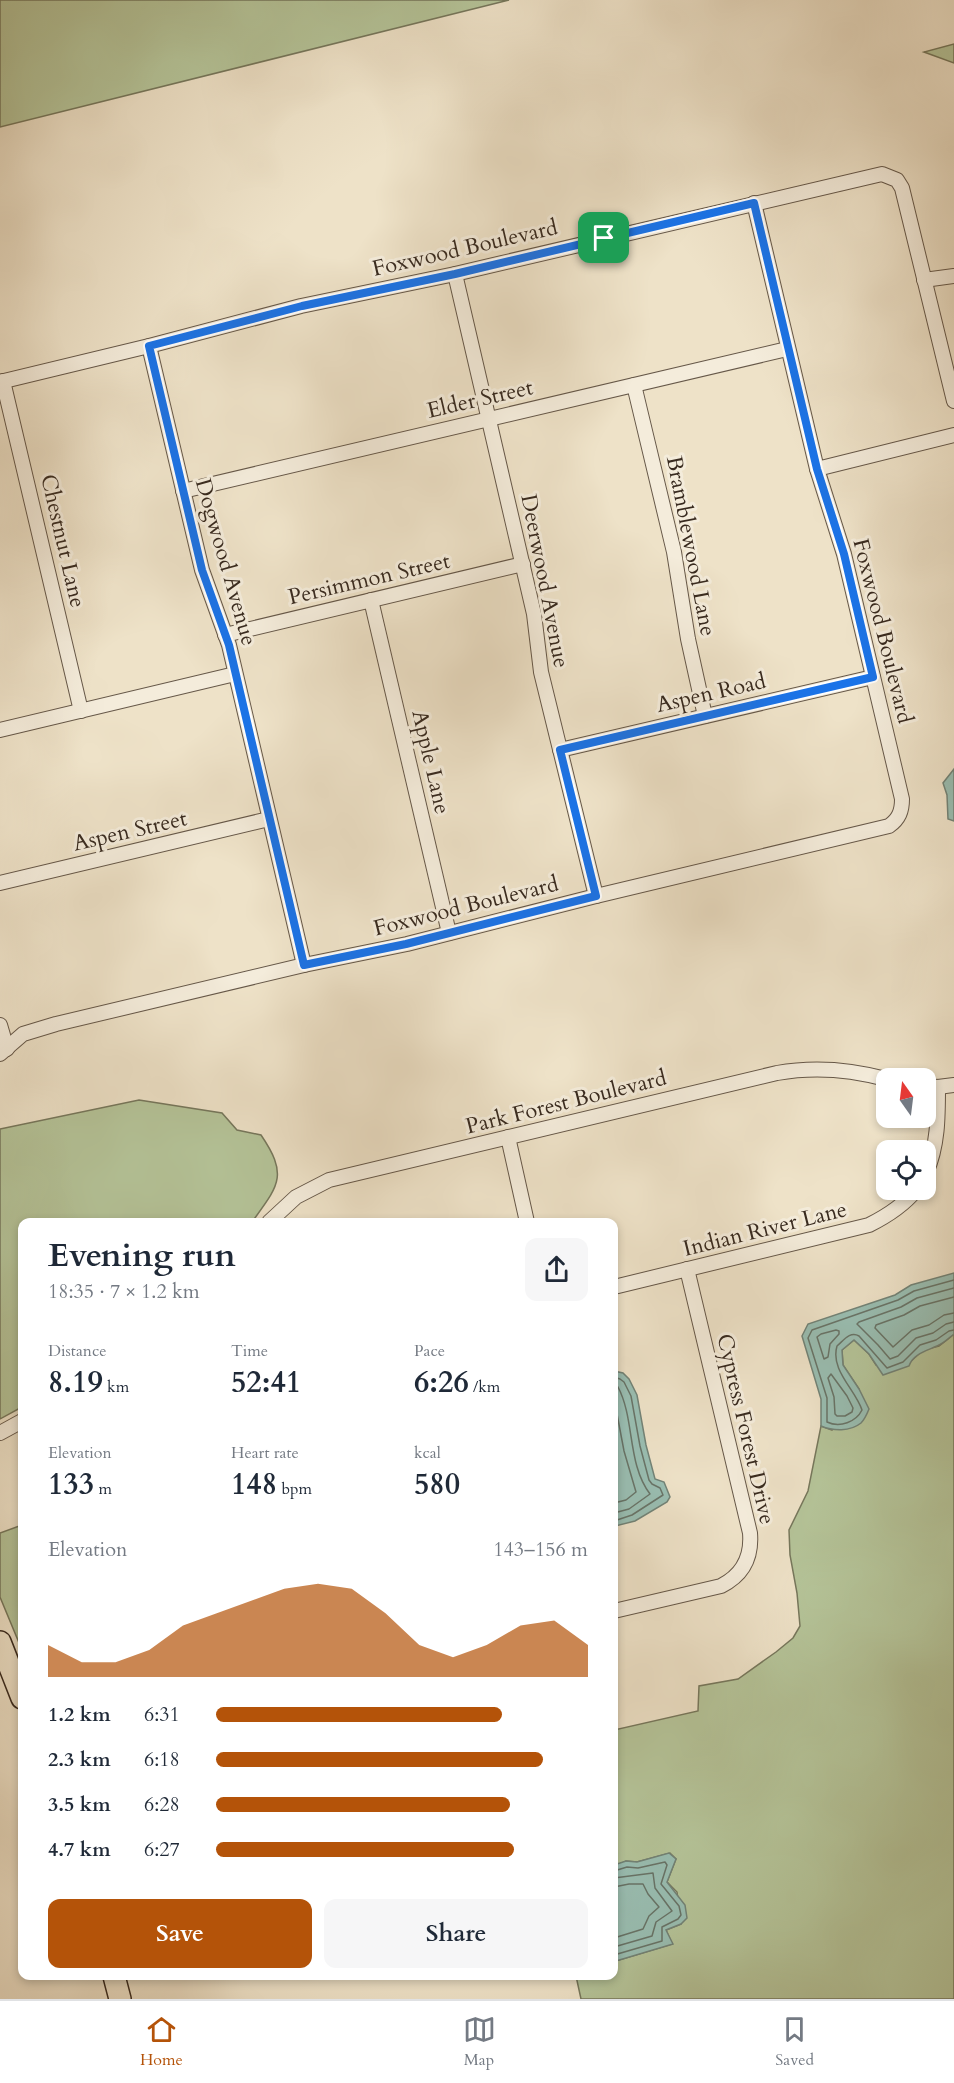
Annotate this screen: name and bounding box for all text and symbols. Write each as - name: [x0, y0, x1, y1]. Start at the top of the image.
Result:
- street label: Foxwood Boulevard: [369, 212, 561, 284]
- pin: [578, 212, 629, 263]
- icon: arrive: [587, 221, 620, 254]
- street label: Elder Street: [424, 372, 536, 426]
- street label: Bramblewood Lane: [659, 453, 723, 639]
- street label: Chestnut Lane: [33, 471, 93, 611]
- street label: Dogwood Avenue: [188, 475, 264, 649]
- street label: Deerwood Avenue: [513, 492, 577, 670]
- street label: Foxwood Boulevard: [846, 536, 921, 727]
- street label: Persimmon Street: [285, 546, 453, 612]
- street label: Aspen Road: [653, 666, 769, 720]
- street label: Apple Lane: [404, 707, 458, 817]
- street label: Aspen Street: [70, 803, 190, 859]
- street label: Foxwood Boulevard: [371, 868, 562, 943]
- street label: Park Forest Boulevard: [463, 1062, 670, 1141]
- north arrow: [876, 1068, 936, 1128]
- map controls: [876, 1068, 936, 1200]
- button: locate: [876, 1140, 936, 1200]
- street label: Indian River Lane: [680, 1194, 850, 1264]
- text: Evening run: [48, 1233, 236, 1278]
- button: share: [525, 1238, 588, 1301]
- text: 18:35 · 7 × 1.2 km: [48, 1278, 200, 1305]
- street label: Cypress Forest Drive: [709, 1331, 783, 1527]
- text: Distance: [48, 1340, 106, 1362]
- text: Time: [231, 1340, 268, 1362]
- text: Pace: [414, 1340, 445, 1362]
- text: 8.19: [48, 1362, 103, 1403]
- text: 52:41: [231, 1362, 301, 1403]
- text: 6:26: [414, 1362, 469, 1403]
- text: km: [103, 1376, 129, 1398]
- text: /km: [469, 1376, 500, 1398]
- text: Elevation: [48, 1442, 112, 1464]
- text: Heart rate: [231, 1442, 299, 1464]
- text: kcal: [414, 1442, 441, 1464]
- text: 133: [48, 1464, 94, 1505]
- text: 148: [231, 1464, 277, 1505]
- text: 580: [414, 1464, 460, 1505]
- text: m: [94, 1478, 112, 1500]
- text: bpm: [277, 1478, 312, 1500]
- text: Elevation: [48, 1536, 127, 1563]
- text: 143–156 m: [493, 1536, 588, 1563]
- text: 1.2 km: [48, 1701, 111, 1728]
- text: 6:31: [144, 1701, 180, 1728]
- text: 2.3 km: [48, 1746, 111, 1773]
- text: 6:18: [144, 1746, 180, 1773]
- text: 3.5 km: [48, 1791, 111, 1818]
- text: 6:28: [144, 1791, 180, 1818]
- text: 4.7 km: [48, 1836, 111, 1863]
- text: 6:27: [144, 1836, 180, 1863]
- button: Save: [48, 1899, 312, 1968]
- button: Share: [324, 1899, 588, 1968]
- tab: Home: [140, 2013, 183, 2071]
- tab: Map: [463, 2013, 496, 2071]
- tab: Saved: [775, 2013, 814, 2071]

